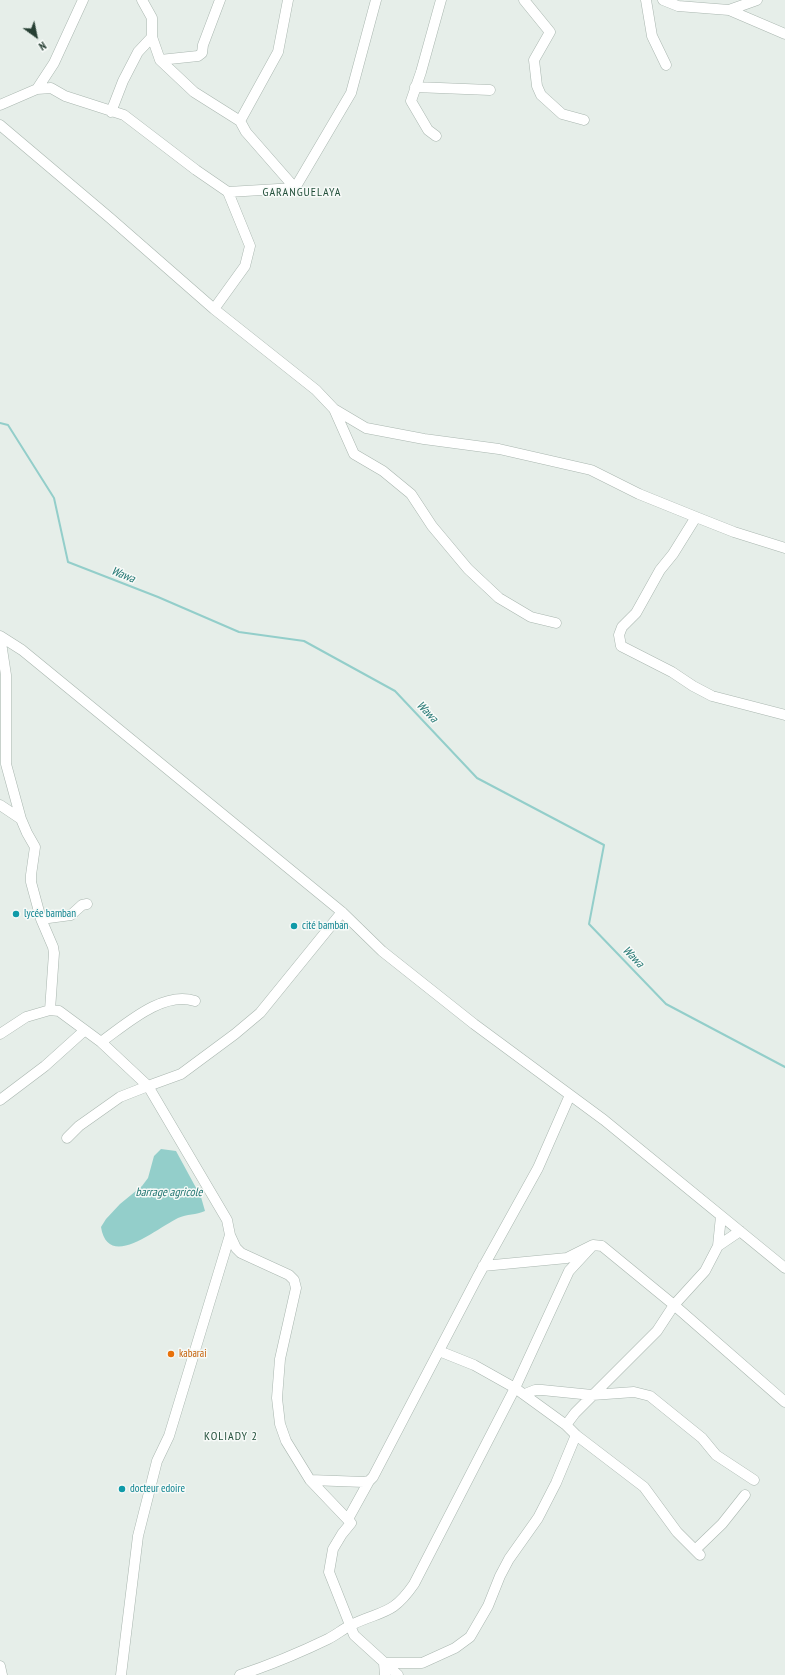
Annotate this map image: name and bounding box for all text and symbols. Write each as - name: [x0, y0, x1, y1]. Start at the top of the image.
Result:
- north arrow: [16, 16, 56, 56]
- text: N: [36, 39, 49, 54]
- district label: GARANGUELAYA: [263, 186, 341, 200]
- water label: Wawa: [109, 564, 137, 586]
- water label: Wawa: [413, 698, 441, 726]
- place label: lycée bamban: [24, 907, 76, 921]
- marker: lycée bamban: [11, 909, 21, 919]
- place label: cité bamban: [302, 919, 348, 933]
- marker: cité bamban: [289, 921, 299, 931]
- water label: Wawa: [619, 943, 647, 971]
- water label: barrage agricole: [136, 1186, 202, 1200]
- place label: kabarai: [179, 1347, 207, 1361]
- marker: kabarai: [166, 1349, 176, 1359]
- district label: KOLIADY 2: [204, 1430, 258, 1444]
- place label: docteur edoire: [130, 1482, 185, 1496]
- marker: docteur edoire: [117, 1484, 127, 1494]

